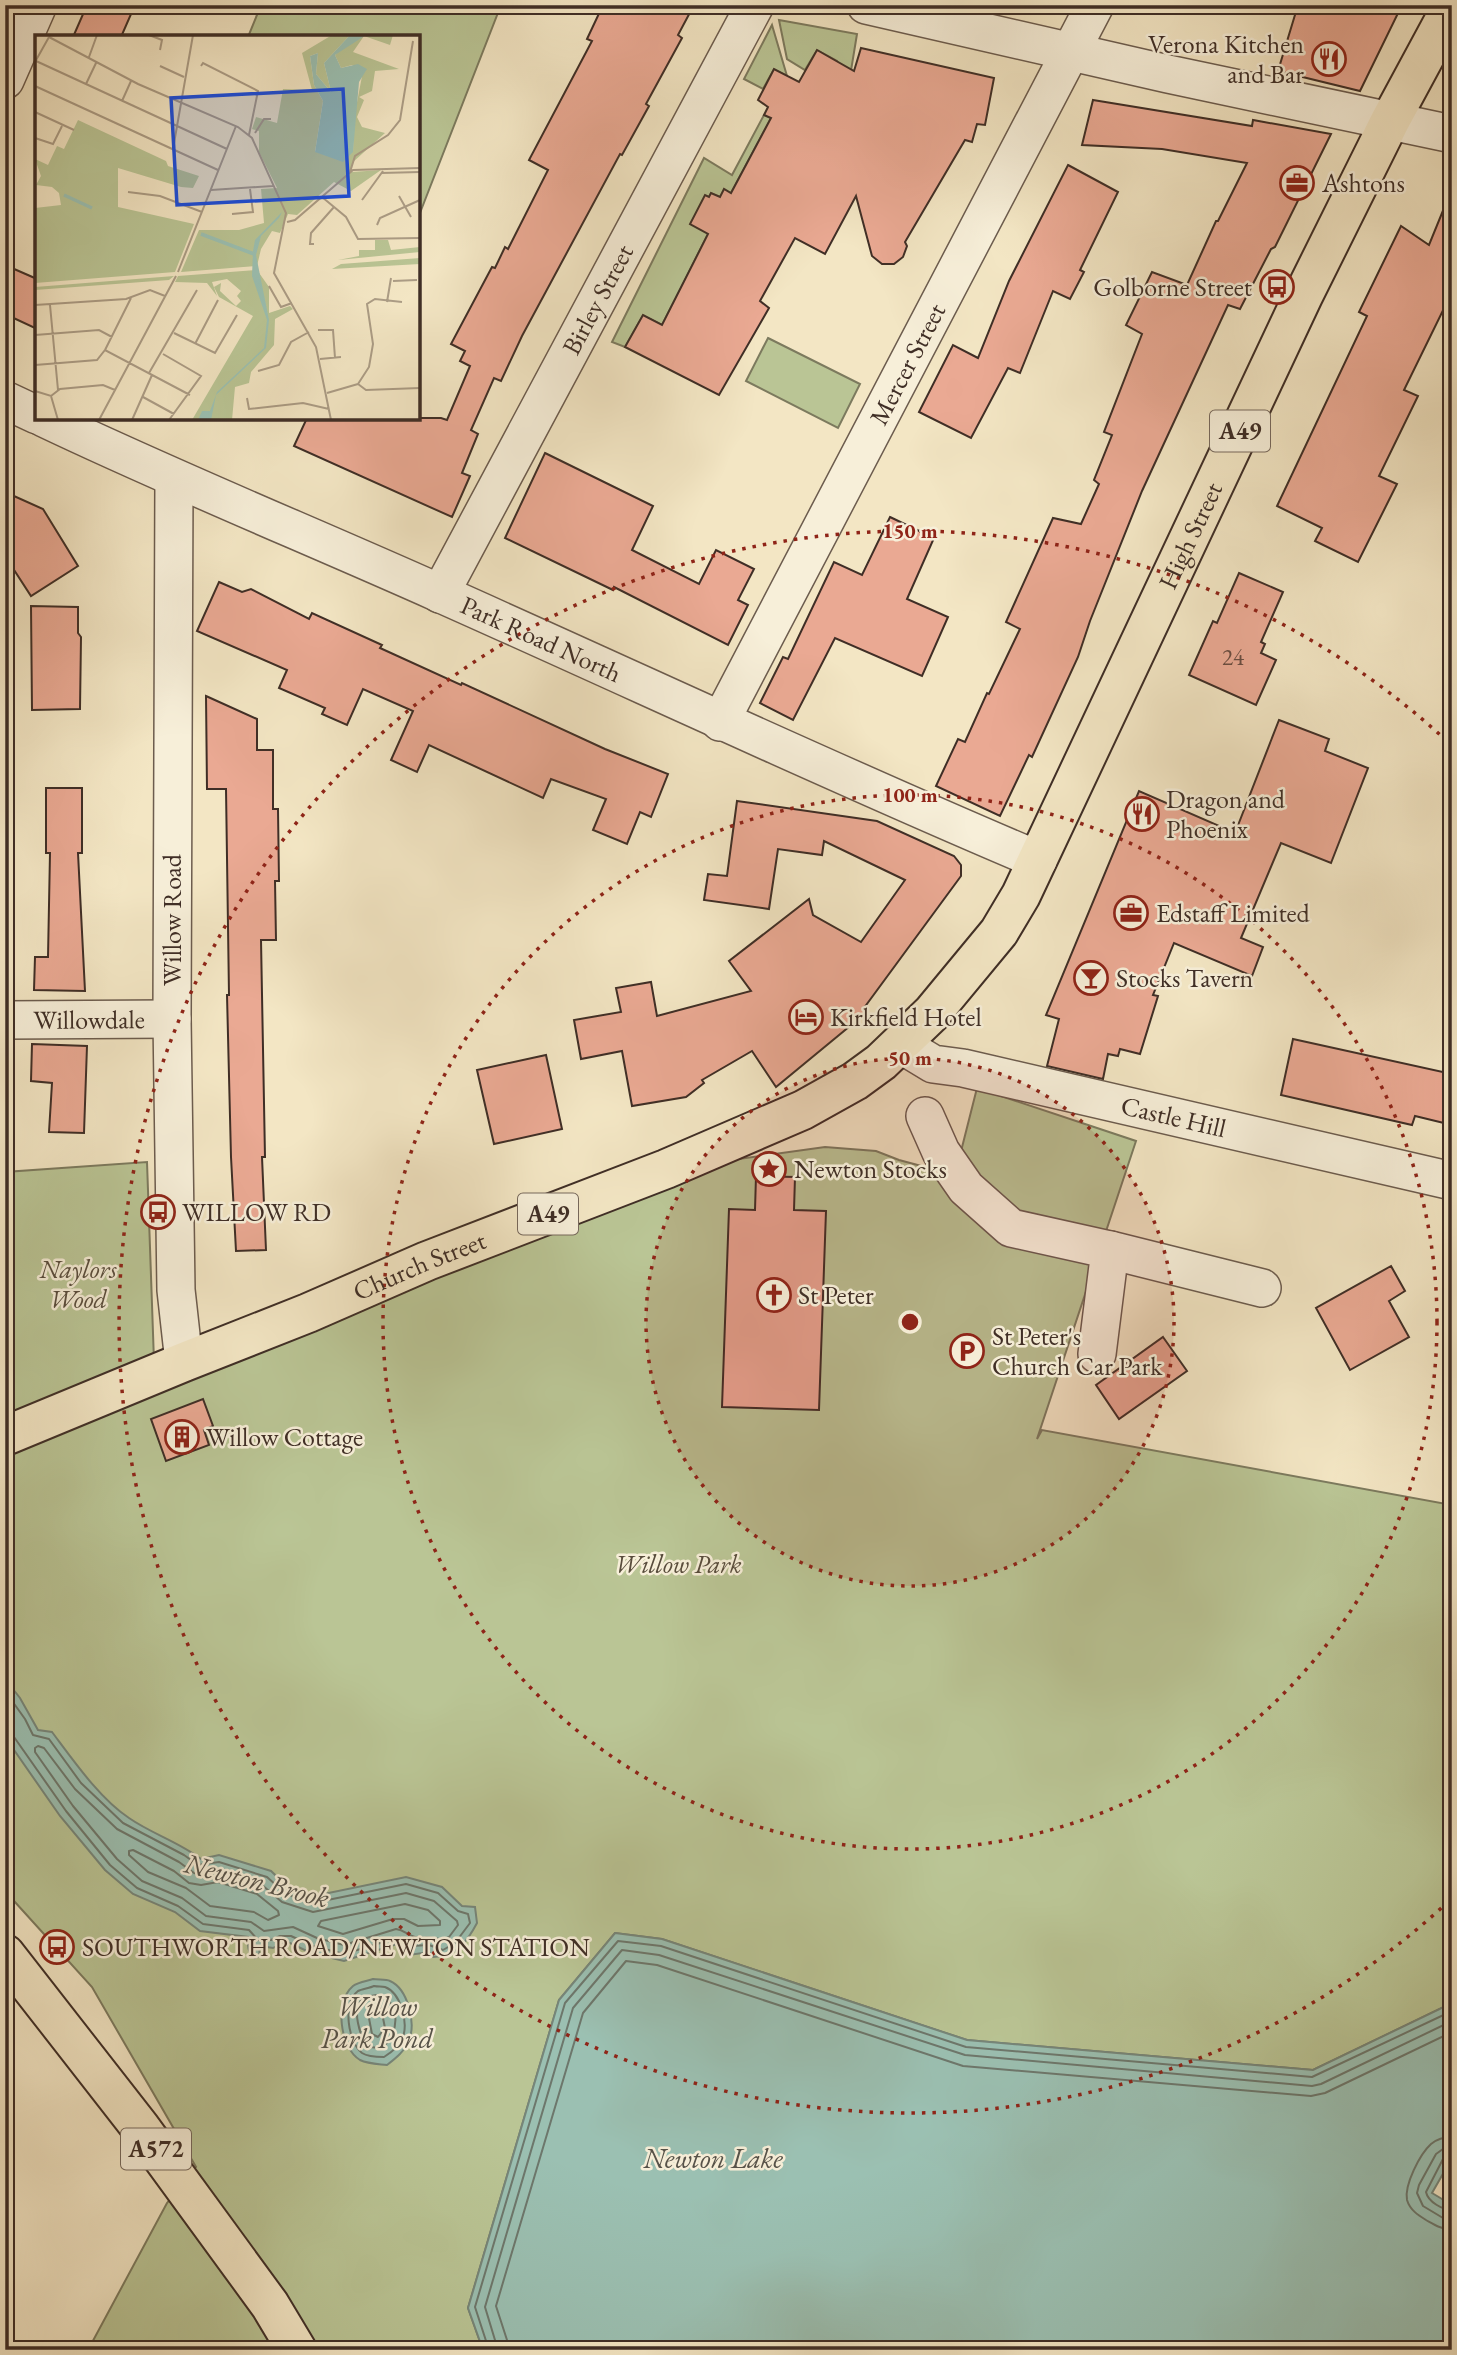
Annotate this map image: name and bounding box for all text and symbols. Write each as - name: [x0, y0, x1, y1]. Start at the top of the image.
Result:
- place label: Verona Kitchen and Bar: [1148, 27, 1304, 91]
- inset map: [35, 35, 420, 420]
- restaurant icon: Verona Kitchen and Bar: [1310, 40, 1348, 78]
- office icon: Ashtons: [1278, 164, 1316, 202]
- place label: Ashtons: [1321, 166, 1405, 200]
- street label: Birley Street: [554, 238, 641, 361]
- bus stop icon: Golborne Street: [1258, 268, 1296, 306]
- place label: Golborne Street: [1093, 270, 1252, 304]
- street label: Mercer Street: [861, 297, 953, 431]
- road number: A49: [1210, 410, 1270, 452]
- street label: High Street: [1150, 477, 1230, 595]
- text: 150 m: [882, 517, 938, 544]
- street label: Park Road North: [455, 588, 627, 690]
- house number: 24: [1222, 642, 1245, 672]
- text: 100 m: [882, 781, 938, 808]
- place label: Dragon and Phoenix: [1166, 782, 1286, 846]
- restaurant icon: Dragon and Phoenix: [1123, 795, 1161, 833]
- street label: Willow Road: [155, 853, 189, 986]
- office icon: Edstaff Limited: [1112, 894, 1150, 932]
- place label: Edstaff Limited: [1156, 896, 1310, 930]
- bar icon: Stocks Tavern: [1072, 959, 1110, 997]
- place label: Stocks Tavern: [1116, 961, 1254, 995]
- hotel icon: Kirkfield Hotel: [787, 998, 825, 1036]
- place label: Kirkfield Hotel: [830, 1000, 982, 1034]
- street label: Willowdale: [33, 1002, 145, 1037]
- text: 50 m: [888, 1044, 932, 1071]
- street label: Castle Hill: [1118, 1088, 1230, 1145]
- place icon: Newton Stocks: [750, 1150, 788, 1188]
- place label: Newton Stocks: [794, 1152, 947, 1186]
- bus stop icon: WILLOW RD: [139, 1193, 177, 1231]
- road number: A49: [518, 1194, 578, 1234]
- place label: WILLOW RD: [182, 1195, 331, 1229]
- street label: Church Street: [348, 1223, 490, 1308]
- park label: Naylors Wood: [38, 1252, 117, 1316]
- church icon: St Peter: [755, 1276, 793, 1314]
- place label: St Peter: [798, 1278, 874, 1312]
- centre of rings: [898, 1310, 922, 1334]
- place label: St Peter's Church Car Park: [992, 1319, 1163, 1383]
- parking icon: St Peter's Church Car Park: [948, 1332, 986, 1370]
- building icon: Willow Cottage: [163, 1418, 201, 1456]
- place label: Willow Cottage: [206, 1420, 363, 1454]
- park label: Willow Park: [614, 1547, 742, 1581]
- water label: Newton Brook: [180, 1844, 333, 1915]
- bus stop icon: SOUTHWORTH ROAD/NEWTON STATION: [38, 1928, 76, 1966]
- place label: SOUTHWORTH ROAD/NEWTON STATION: [82, 1930, 590, 1964]
- water label: Willow Park Pond: [321, 1988, 434, 2056]
- road number: A572: [121, 2128, 191, 2170]
- water label: Newton Lake: [642, 2140, 783, 2176]

